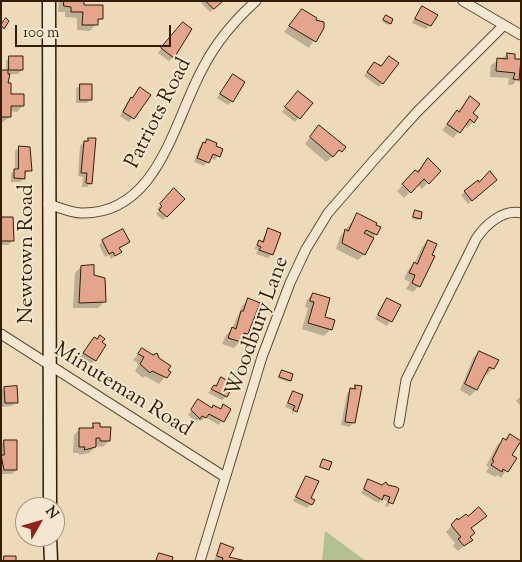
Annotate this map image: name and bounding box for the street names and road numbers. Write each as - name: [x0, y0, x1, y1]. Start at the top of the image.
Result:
- street label: Patriots Road: [121, 55, 199, 173]
- street label: Newtown Road: [15, 184, 41, 324]
- street label: Woodbury Lane: [222, 254, 296, 400]
- street label: Minuteman Road: [48, 339, 196, 443]

